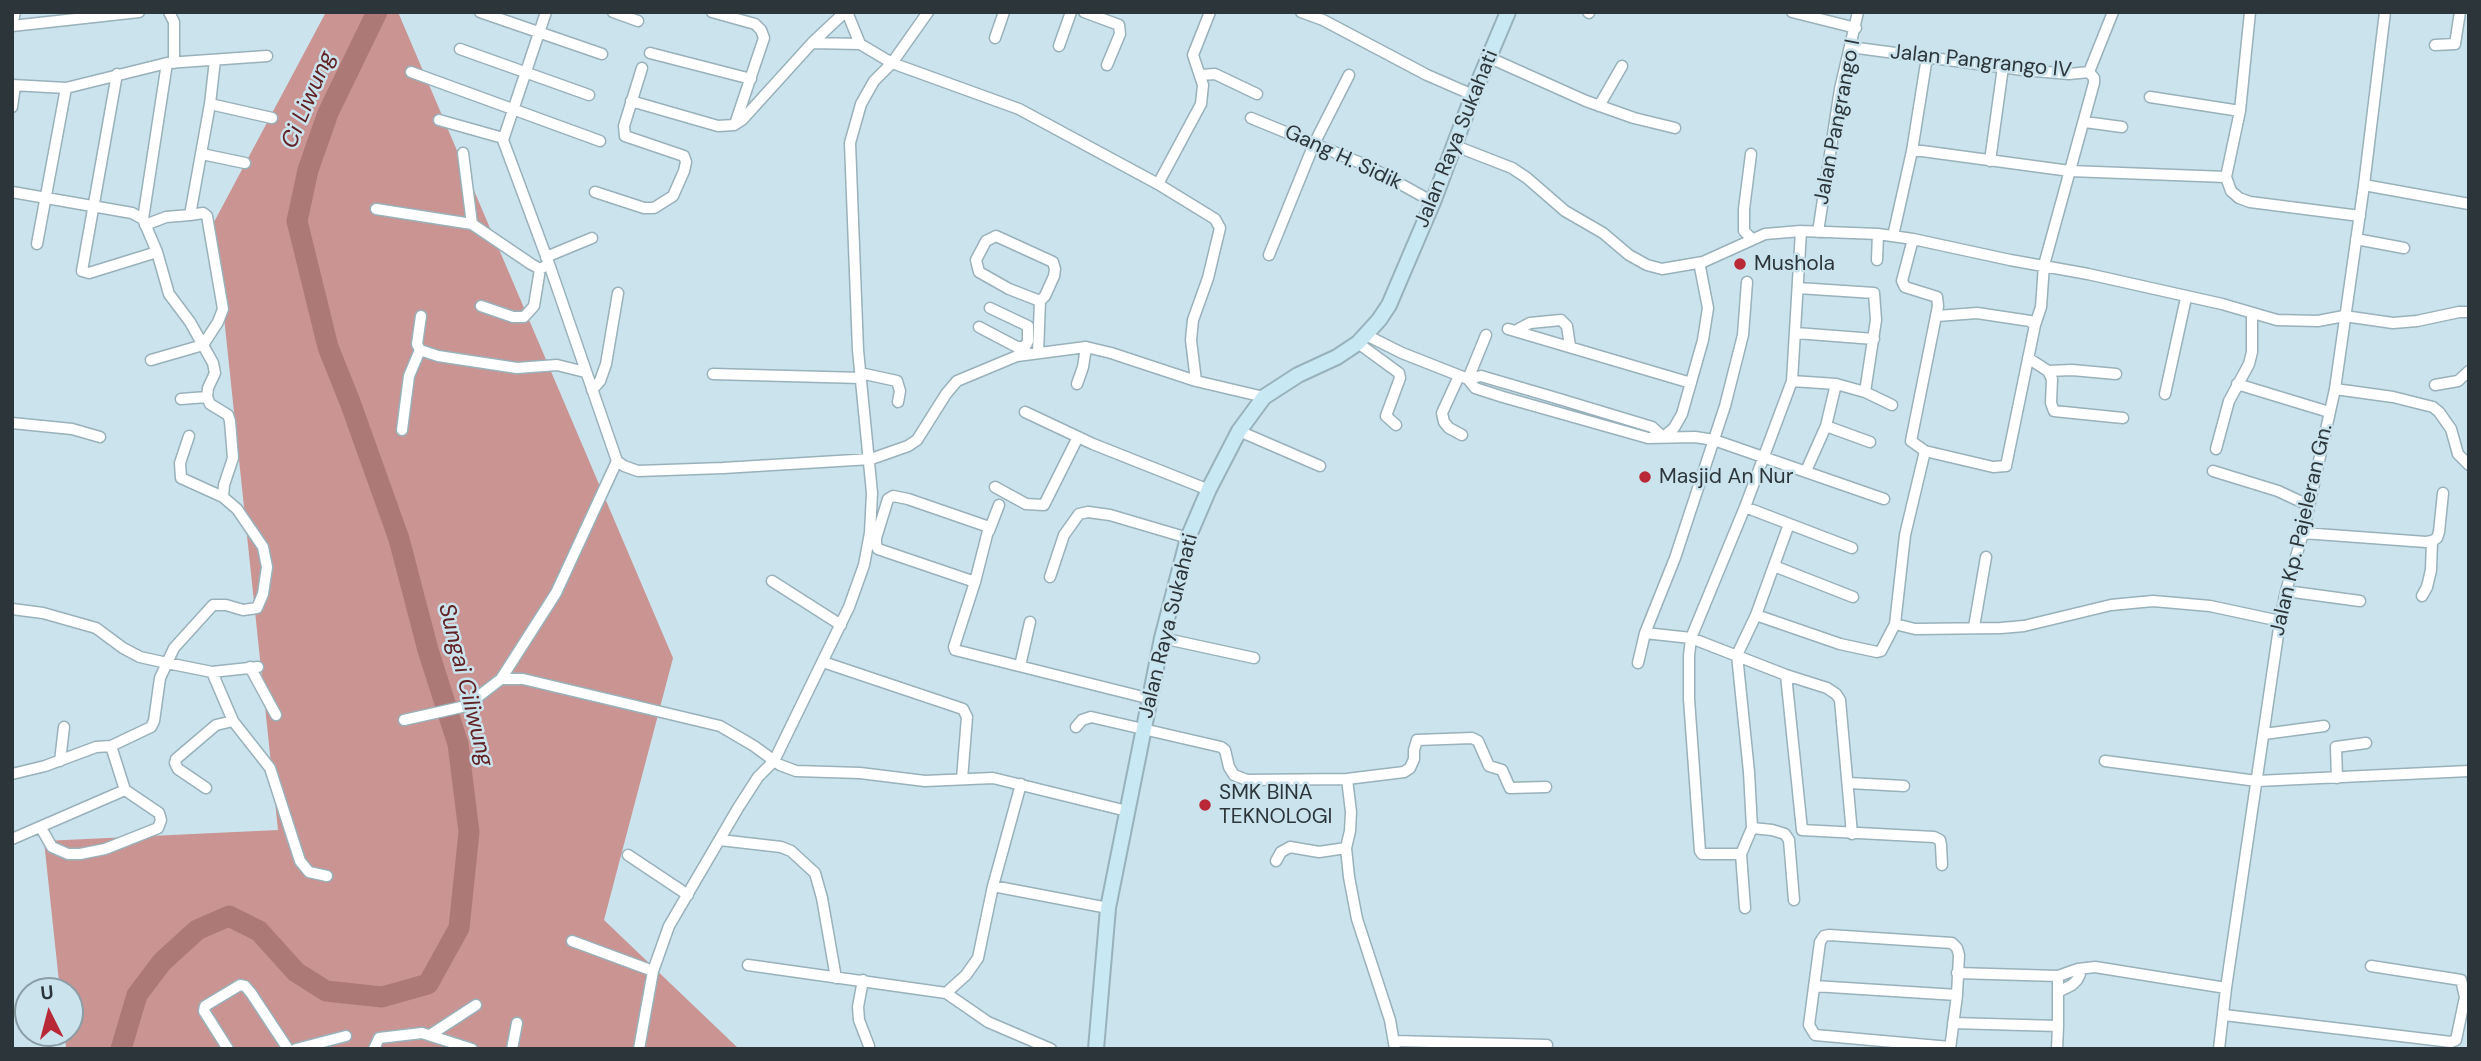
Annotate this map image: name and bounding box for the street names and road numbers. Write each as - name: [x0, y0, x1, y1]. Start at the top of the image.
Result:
- street label: Jalan Pangrango I: [1810, 37, 1866, 207]
- street label: Jalan Pangrango IV: [1889, 40, 2073, 84]
- street label: Jalan Raya Sukahati: [1410, 46, 1504, 232]
- street label: Gang H. Sidik: [1280, 120, 1406, 196]
- street label: Jalan Kp. Pajeleran Gn.: [2265, 422, 2339, 638]
- street label: Jalan Raya Sukahati: [1134, 531, 1204, 721]

